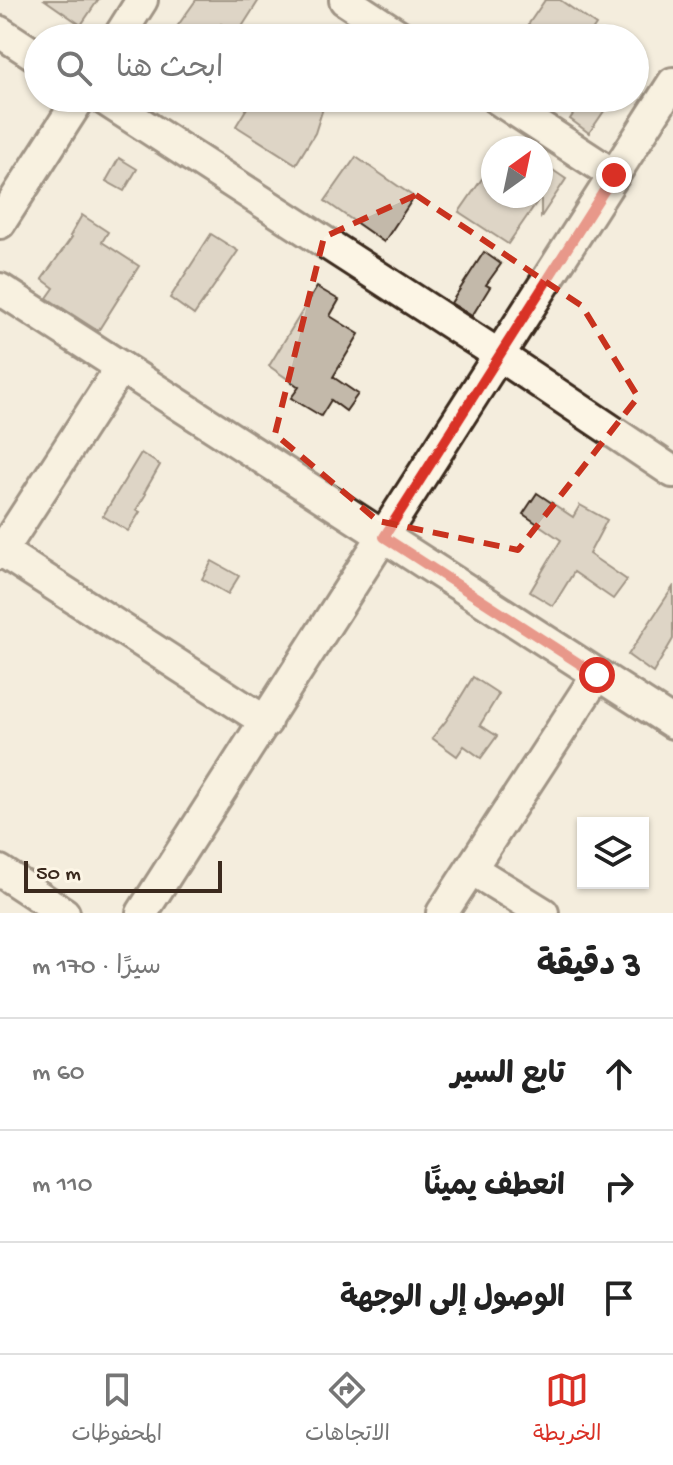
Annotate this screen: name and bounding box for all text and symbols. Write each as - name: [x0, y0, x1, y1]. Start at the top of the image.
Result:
- search box: [24, 24, 649, 112]
- icon: search: [52, 46, 96, 90]
- text: ابحث هنا: [116, 53, 223, 88]
- north arrow: [481, 136, 553, 208]
- route end: [596, 157, 632, 193]
- route start: [579, 657, 615, 693]
- map controls: [577, 817, 649, 889]
- button: layers: [577, 817, 649, 889]
- scale bar: [24, 857, 222, 893]
- text: 50 m: [36, 862, 81, 888]
- text: 3 دقيقة: [537, 948, 641, 988]
- text: سيرًا · 170 m: [32, 953, 161, 984]
- icon: ahead: [597, 1052, 641, 1096]
- text: 60 m: [32, 1059, 85, 1090]
- text: تابع السير: [451, 1059, 565, 1094]
- icon: right: [597, 1164, 641, 1208]
- text: 110 m: [32, 1171, 92, 1202]
- text: انعطف يمينًا: [424, 1171, 565, 1206]
- icon: arrive: [597, 1276, 641, 1320]
- text: الوصول إلى الوجهة: [340, 1283, 565, 1318]
- tab: المحفوظات: [71, 1368, 162, 1452]
- tab: الاتجاهات: [305, 1368, 390, 1452]
- tab: الخريطة: [533, 1368, 602, 1452]

